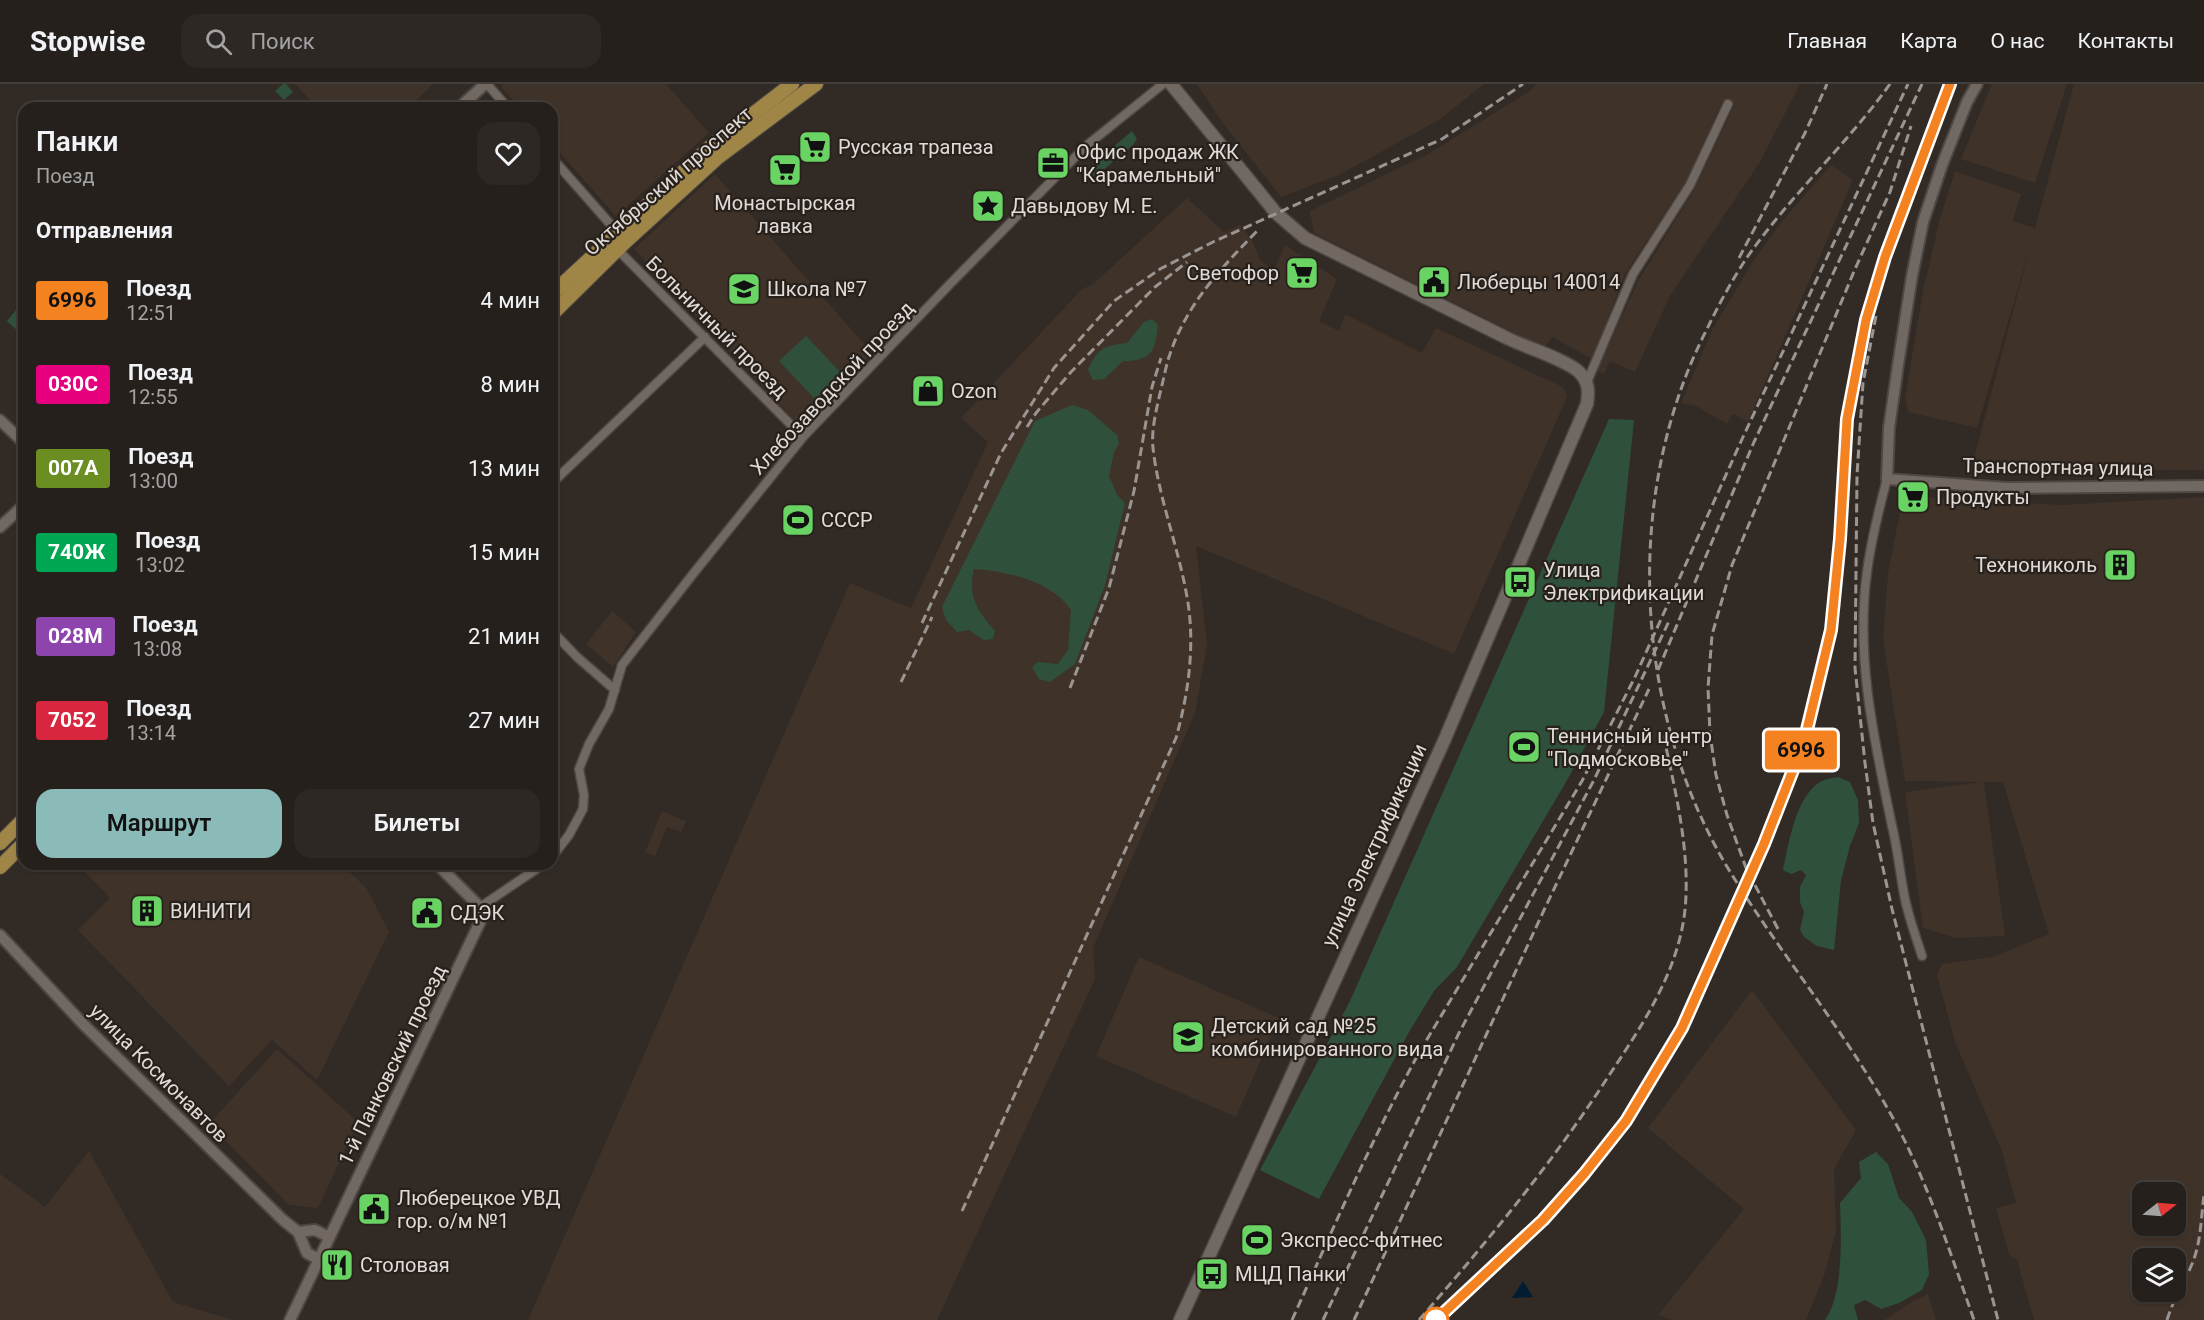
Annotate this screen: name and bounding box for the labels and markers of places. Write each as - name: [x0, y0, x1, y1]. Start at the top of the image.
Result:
- supermarket icon: Русская трапеза: [797, 129, 833, 165]
- place label: Русская трапеза: [838, 135, 994, 159]
- place label: Офис продаж ЖК "Карамельный": [1076, 140, 1239, 187]
- office icon: Офис продаж ЖК "Карамельный": [1035, 145, 1071, 181]
- supermarket icon: Монастырская лавка: [767, 152, 803, 188]
- place icon: Давыдову М. Е.: [970, 188, 1006, 224]
- place label: Монастырская лавка: [714, 191, 856, 238]
- place label: Давыдову М. Е.: [1011, 194, 1157, 218]
- supermarket icon: Светофор: [1284, 255, 1320, 291]
- place label: Светофор: [1186, 261, 1279, 285]
- public building icon: Люберцы 140014: [1416, 264, 1452, 300]
- place label: Люберцы 140014: [1457, 270, 1620, 294]
- school or university icon: Школа №7: [726, 271, 762, 307]
- place label: Школа №7: [767, 277, 867, 301]
- shop icon: Ozon: [910, 373, 946, 409]
- place label: Ozon: [951, 379, 997, 403]
- supermarket icon: Продукты: [1895, 479, 1931, 515]
- place label: Продукты: [1936, 485, 2030, 509]
- sports icon: СССР: [780, 502, 816, 538]
- place label: СССР: [821, 508, 873, 532]
- building icon: Технониколь: [2102, 547, 2138, 583]
- place label: Технониколь: [1975, 553, 2097, 577]
- place label: Улица Электрификации: [1543, 558, 1704, 605]
- bus stop icon: Улица Электрификации: [1502, 564, 1538, 600]
- place label: Теннисный центр "Подмосковье": [1547, 724, 1712, 771]
- sports icon: Теннисный центр "Подмосковье": [1506, 729, 1542, 765]
- building icon: ВИНИТИ: [129, 893, 165, 929]
- public building icon: СДЭК: [409, 895, 445, 931]
- place label: ВИНИТИ: [170, 899, 251, 923]
- place label: СДЭК: [450, 901, 505, 925]
- place label: Детский сад №25 комбинированного вида: [1211, 1014, 1443, 1061]
- school or university icon: Детский сад №25 комбинированного вида: [1170, 1019, 1206, 1055]
- place label: Люберецкое УВД гор. о/м №1: [397, 1186, 561, 1233]
- public building icon: Люберецкое УВД гор. о/м №1: [356, 1191, 392, 1227]
- sports icon: Экспресс-фитнес: [1239, 1222, 1275, 1258]
- place label: Экспресс-фитнес: [1280, 1228, 1443, 1252]
- restaurant icon: Столовая: [319, 1247, 355, 1283]
- place label: Столовая: [360, 1253, 450, 1277]
- bus stop icon: МЦД Панки: [1194, 1256, 1230, 1292]
- place label: МЦД Панки: [1235, 1262, 1346, 1286]
- unlabelled marker: [1423, 1307, 1449, 1320]

